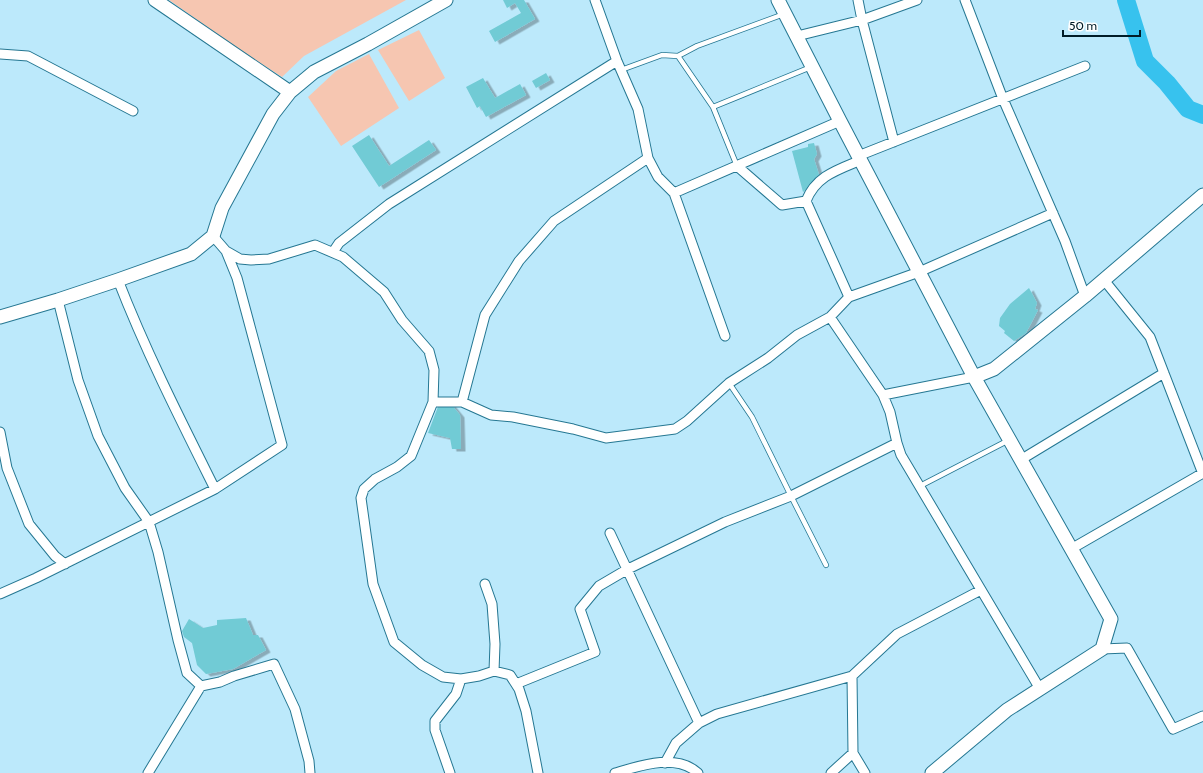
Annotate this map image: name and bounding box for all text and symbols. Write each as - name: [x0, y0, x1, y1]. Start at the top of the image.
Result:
- scale bar: [1063, 12, 1140, 38]
- text: 50 m: [1069, 18, 1097, 33]

